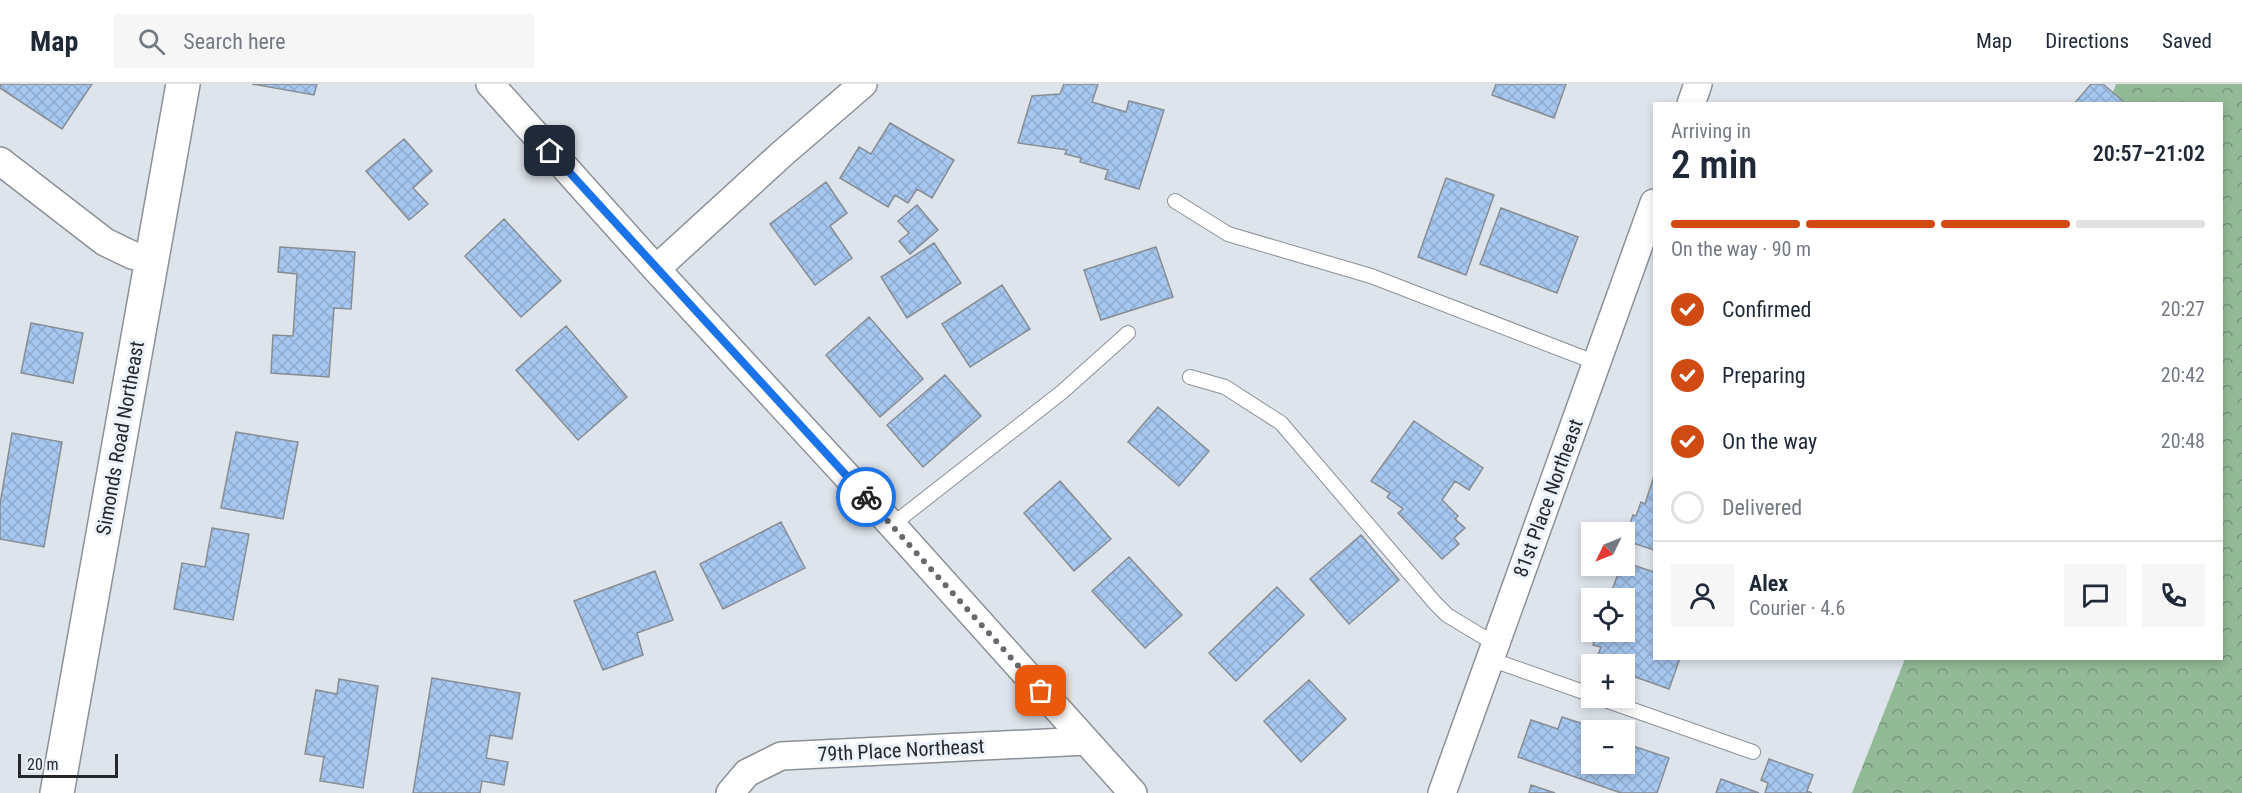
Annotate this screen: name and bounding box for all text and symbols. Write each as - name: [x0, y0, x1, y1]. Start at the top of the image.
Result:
- search box: [114, 14, 534, 68]
- text: Map: [30, 25, 78, 58]
- icon: search: [135, 25, 168, 58]
- text: Search here: [183, 29, 286, 54]
- text: Map: [1976, 29, 2012, 53]
- text: Directions: [2045, 29, 2129, 53]
- text: Saved: [2162, 29, 2212, 53]
- text: Arriving in: [1671, 119, 1751, 143]
- pin: [524, 125, 575, 176]
- icon: home: [533, 134, 566, 167]
- text: 20:57–21:02: [2093, 141, 2205, 166]
- text: 2 min: [1671, 142, 1757, 188]
- text: On the way · 90 m: [1671, 237, 1811, 261]
- icon: check: [1671, 293, 1704, 326]
- text: Confirmed: [1722, 297, 1811, 322]
- text: 20:27: [2161, 297, 2205, 321]
- street label: Simonds Road Northeast: [91, 339, 149, 537]
- icon: check: [1671, 359, 1704, 392]
- text: Preparing: [1722, 363, 1806, 388]
- text: 20:42: [2161, 363, 2205, 387]
- street label: 81st Place Northeast: [1508, 416, 1588, 580]
- icon: check: [1671, 425, 1704, 458]
- text: On the way: [1722, 429, 1817, 454]
- text: 20:48: [2161, 429, 2205, 453]
- courier: [836, 467, 896, 527]
- icon: bike: [850, 481, 883, 514]
- text: Delivered: [1722, 495, 1802, 520]
- north arrow: [1581, 522, 1635, 576]
- map controls: [1581, 522, 1635, 774]
- button: person: [1671, 564, 1734, 627]
- button: chat: [2064, 564, 2127, 627]
- button: phone: [2142, 564, 2205, 627]
- text: Alex: [1749, 571, 1788, 596]
- button: locate: [1581, 588, 1635, 642]
- text: Courier · 4.6: [1749, 596, 1845, 620]
- button: +: [1581, 654, 1635, 708]
- pin: [1015, 665, 1066, 716]
- icon: bag: [1024, 674, 1057, 707]
- button: −: [1581, 720, 1635, 774]
- street label: 79th Place Northeast: [817, 734, 985, 766]
- scale bar: [18, 751, 118, 778]
- text: 20 m: [27, 755, 59, 774]

